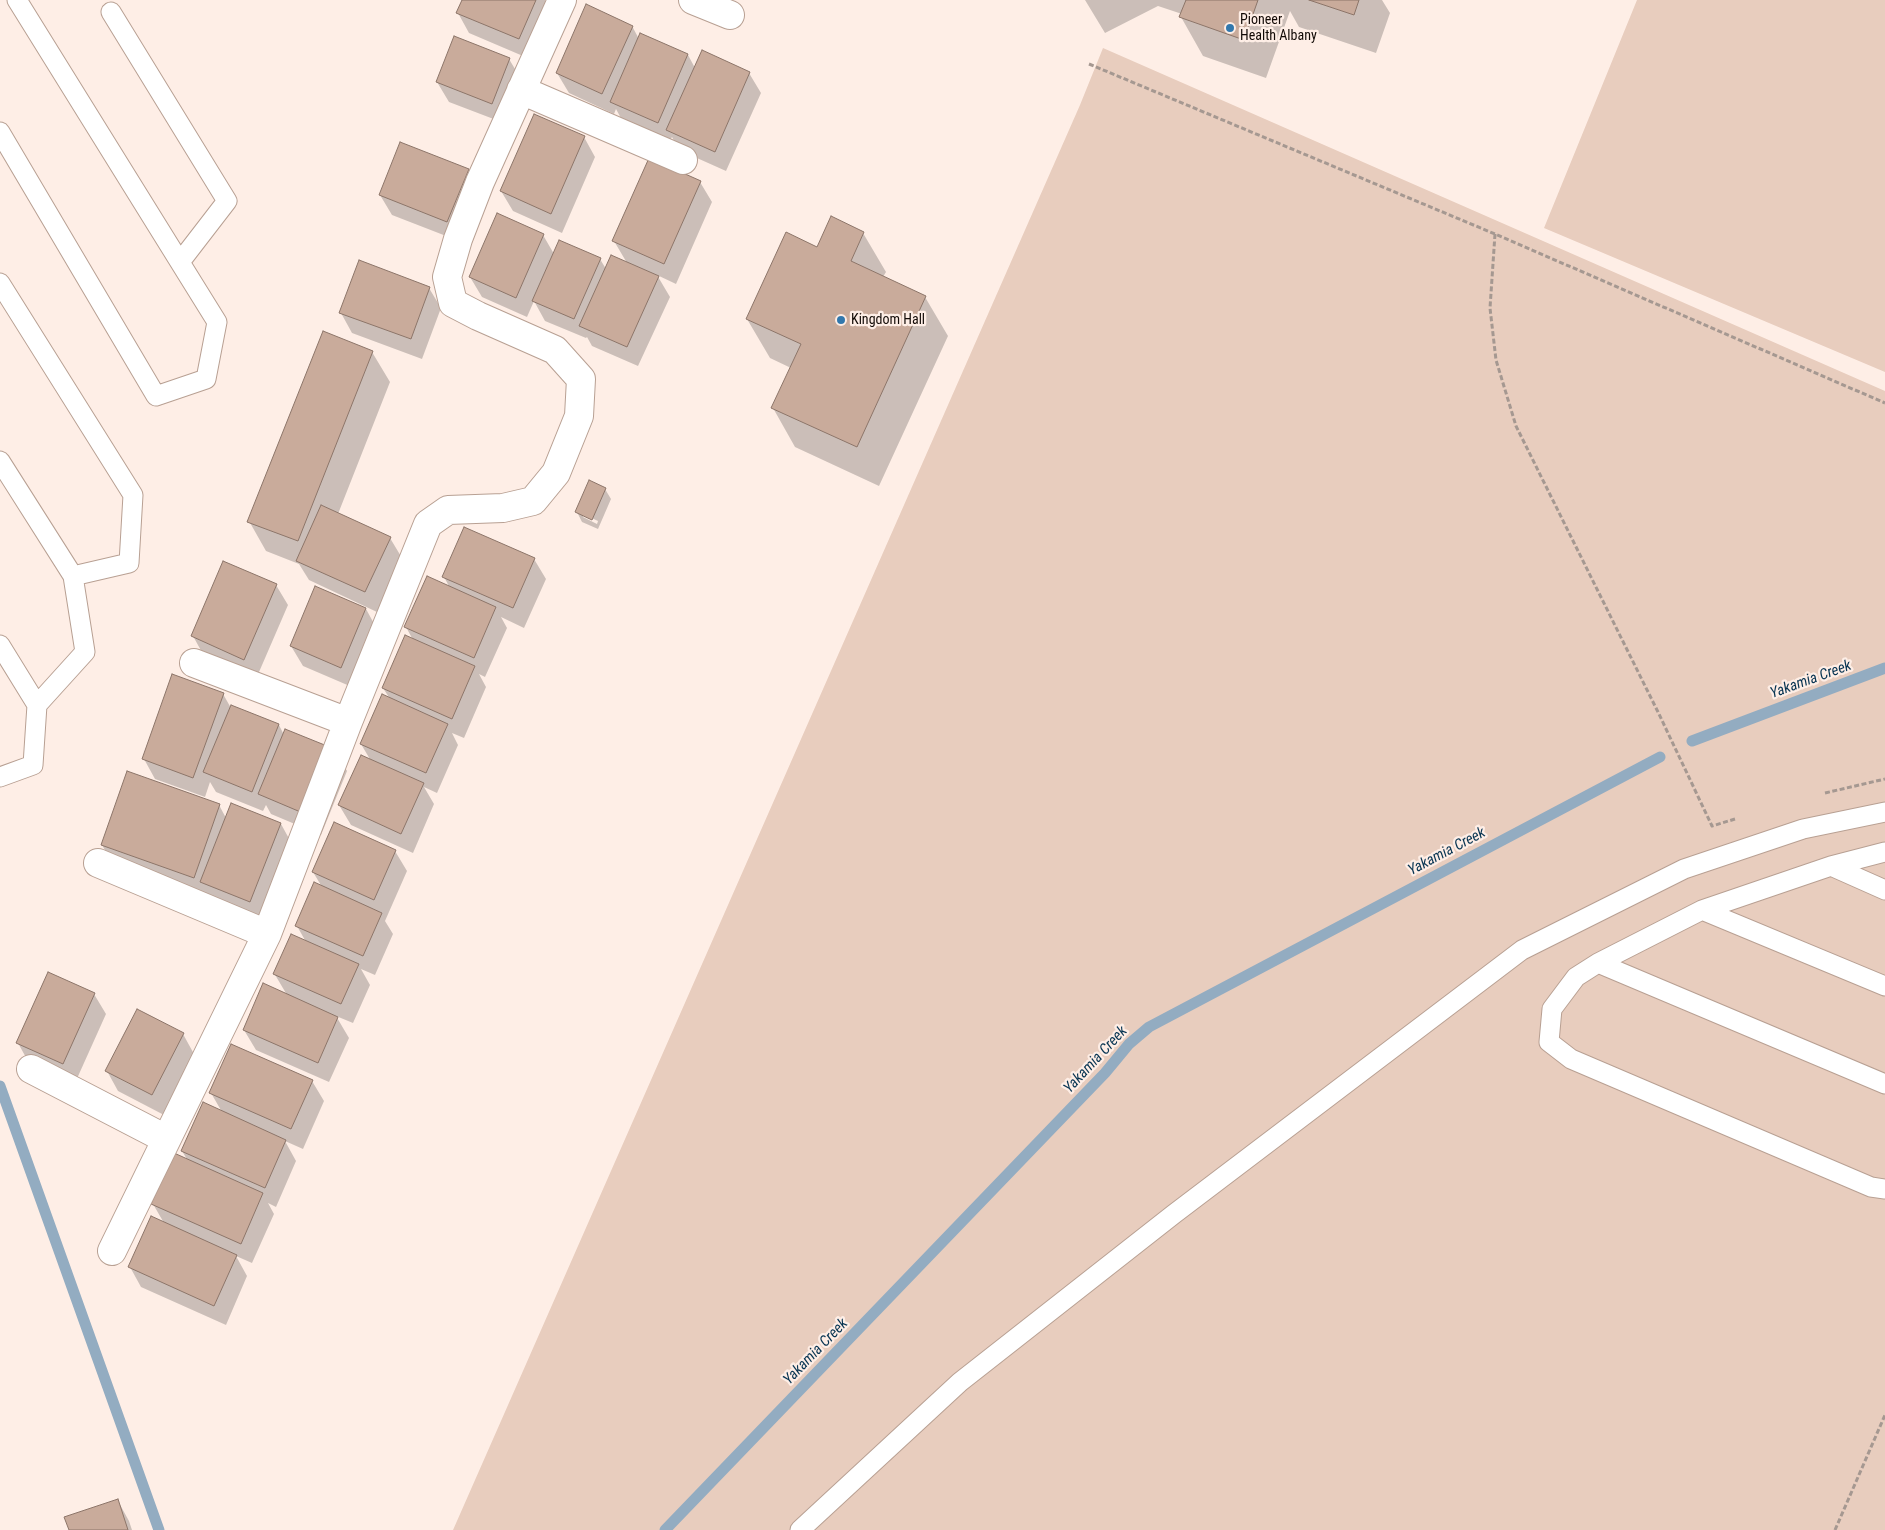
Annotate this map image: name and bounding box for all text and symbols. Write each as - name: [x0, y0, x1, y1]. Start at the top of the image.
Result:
- place label: Pioneer Health Albany: [1240, 12, 1317, 44]
- marker: Pioneer Health Albany: [1224, 22, 1236, 34]
- place label: Kingdom Hall: [851, 312, 925, 328]
- marker: Kingdom Hall: [835, 314, 847, 326]
- water label: Yakamia Creek: [1768, 657, 1854, 703]
- water label: Yakamia Creek: [1405, 824, 1489, 880]
- water label: Yakamia Creek: [1060, 1023, 1132, 1097]
- water label: Yakamia Creek: [780, 1315, 852, 1389]

